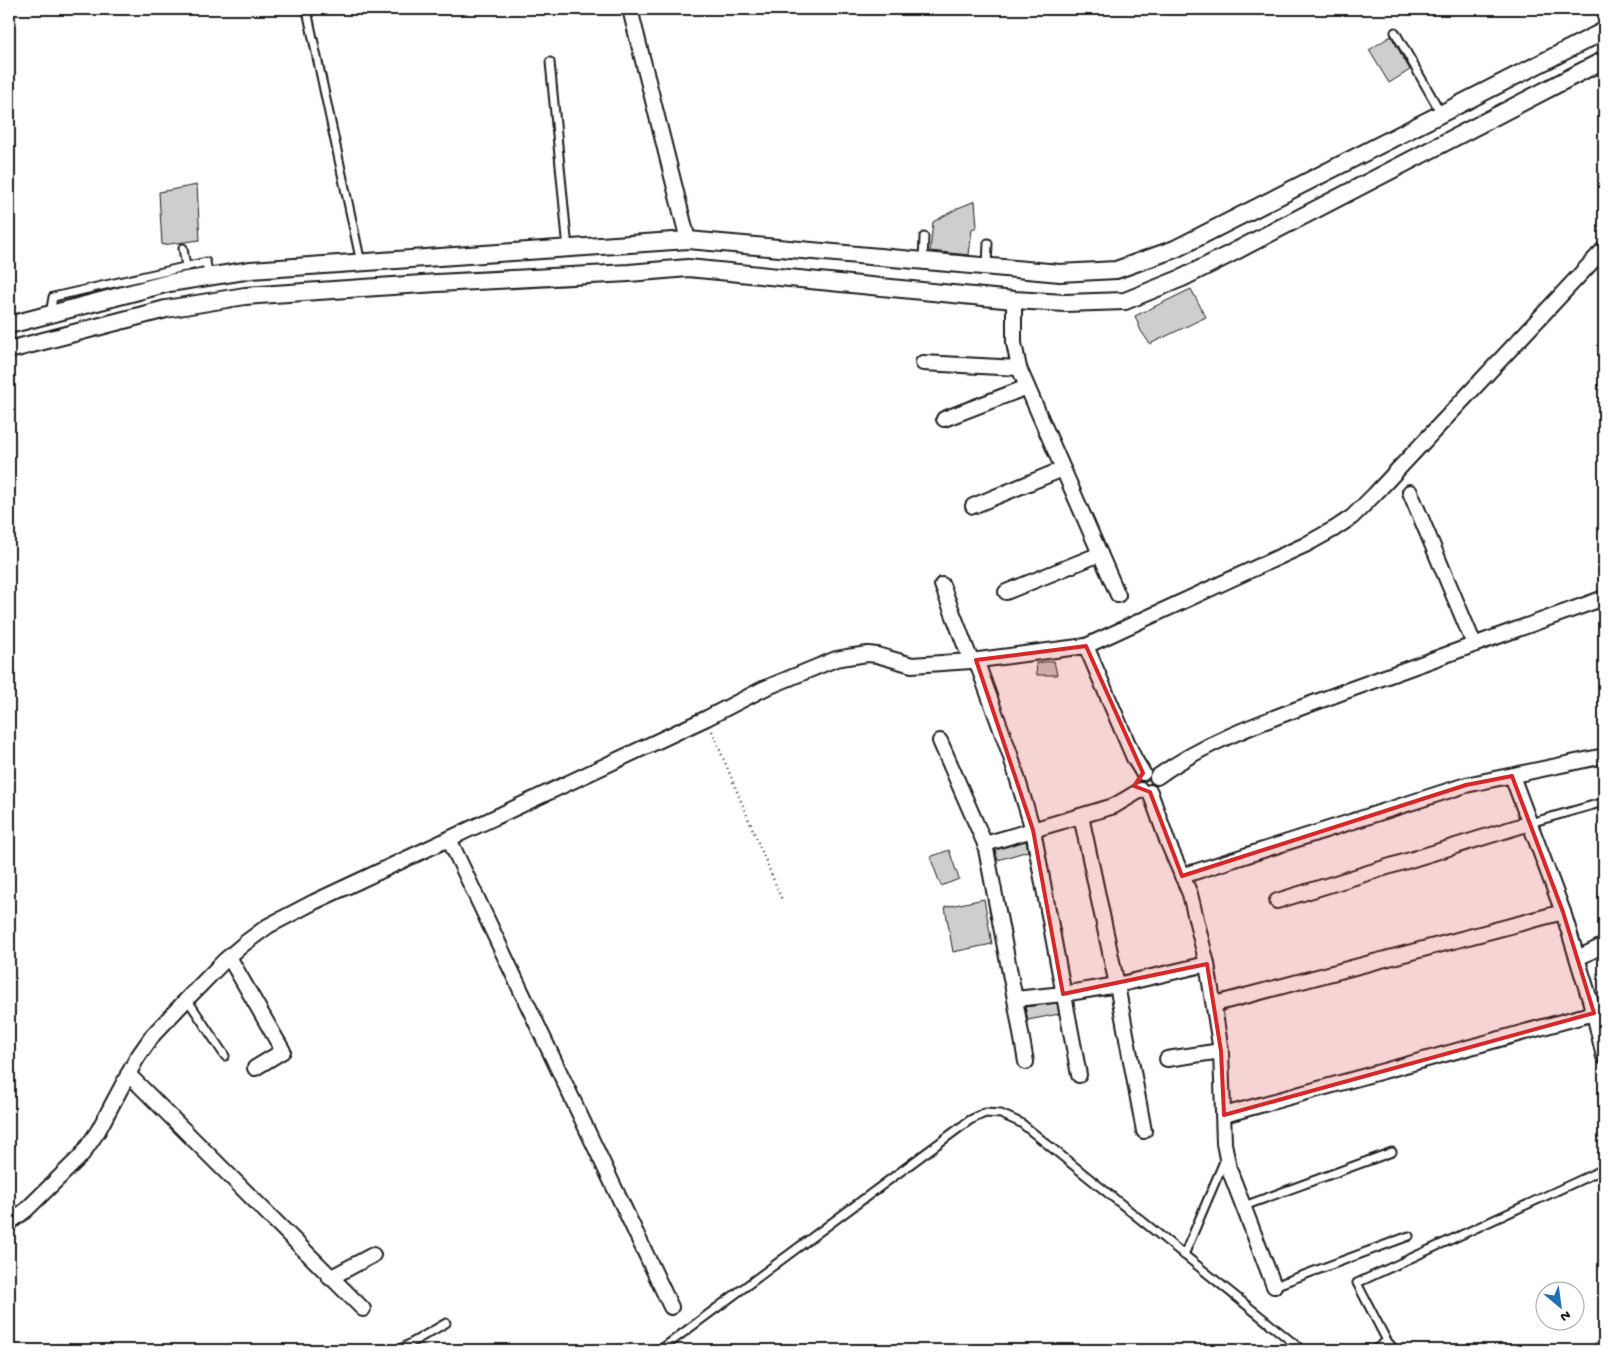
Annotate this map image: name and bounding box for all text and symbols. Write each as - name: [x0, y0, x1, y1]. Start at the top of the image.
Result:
- north arrow: [1536, 1282, 1586, 1332]
- text: N: [1557, 1306, 1573, 1325]

